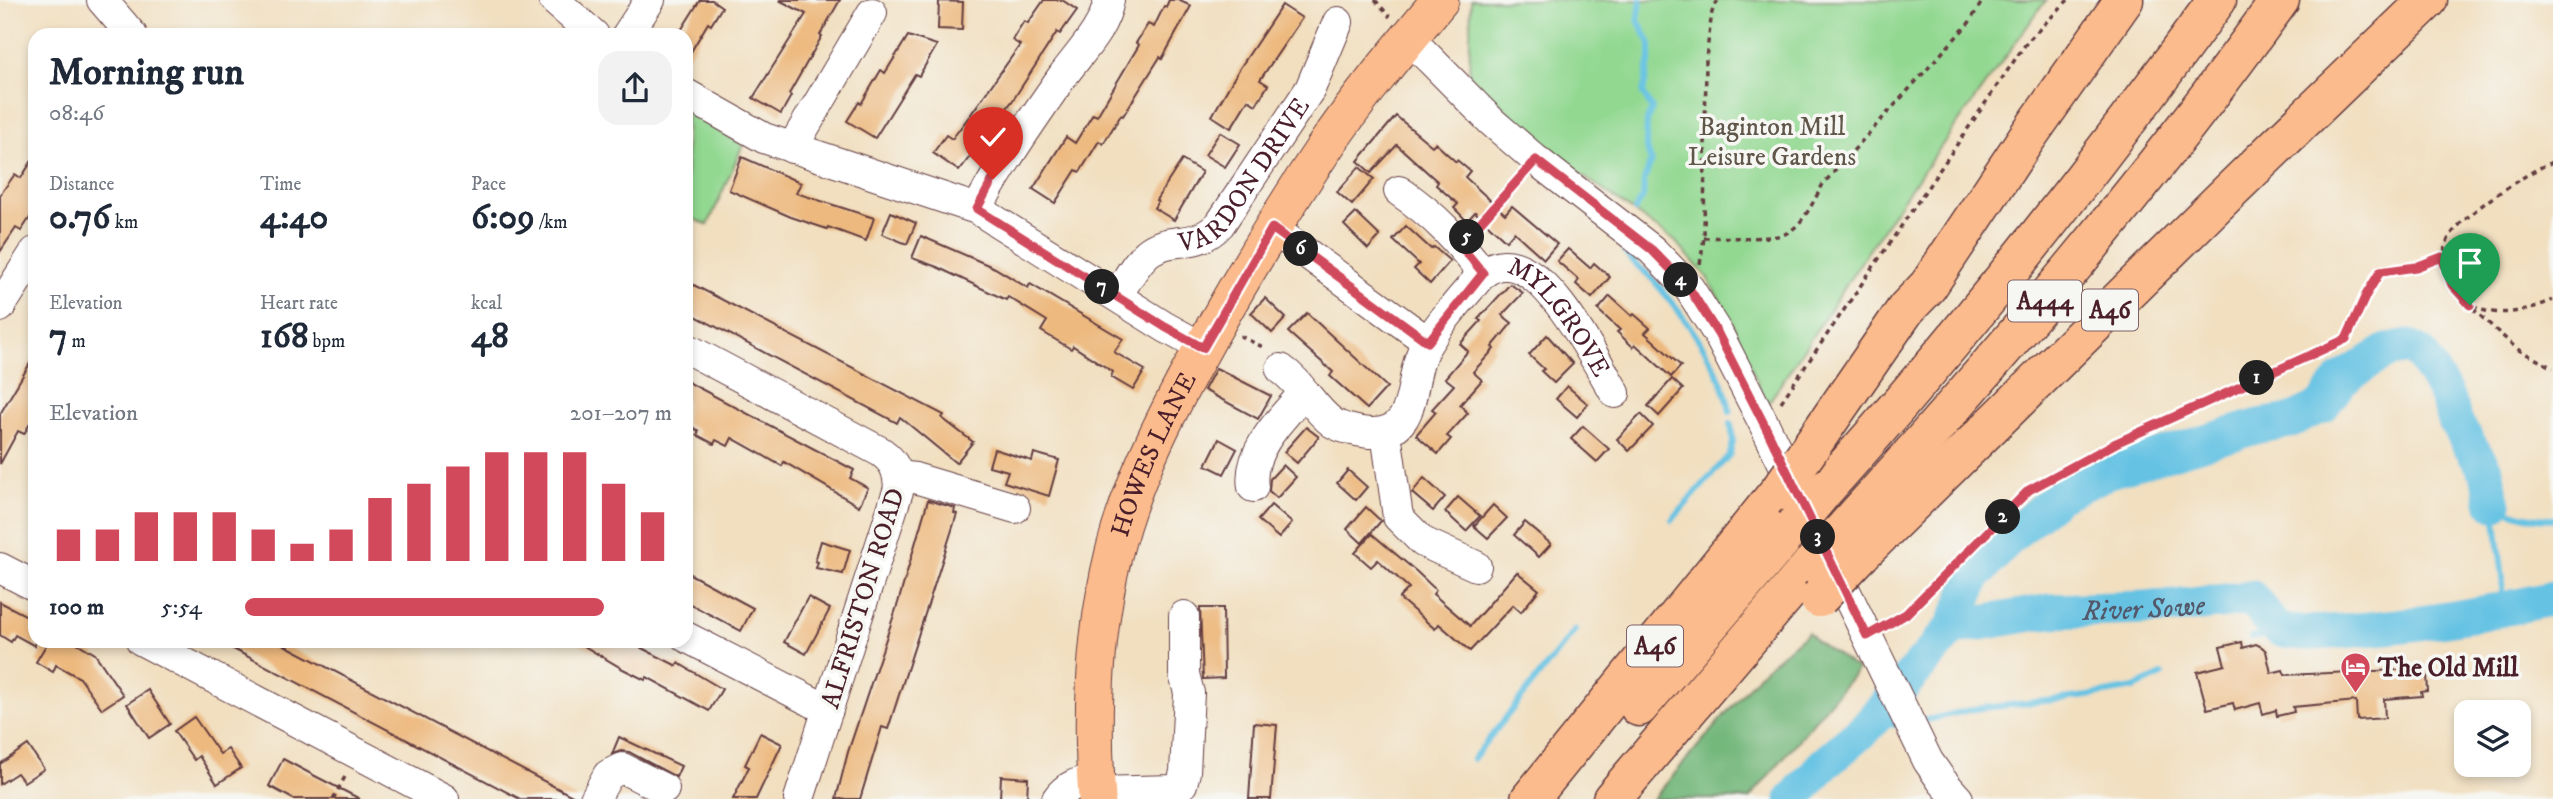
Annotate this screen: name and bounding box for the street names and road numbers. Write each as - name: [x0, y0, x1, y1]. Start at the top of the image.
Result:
- street label: VARDON DRIVE: [1175, 92, 1318, 260]
- street label: MYLGROVE: [1502, 250, 1617, 383]
- road number: A444: [2008, 280, 2082, 322]
- road number: A46: [2082, 290, 2138, 330]
- street label: HOWES LANE: [1104, 367, 1205, 541]
- street label: ALFRISTON ROAD: [814, 484, 913, 713]
- road number: A46: [1627, 626, 1683, 666]

